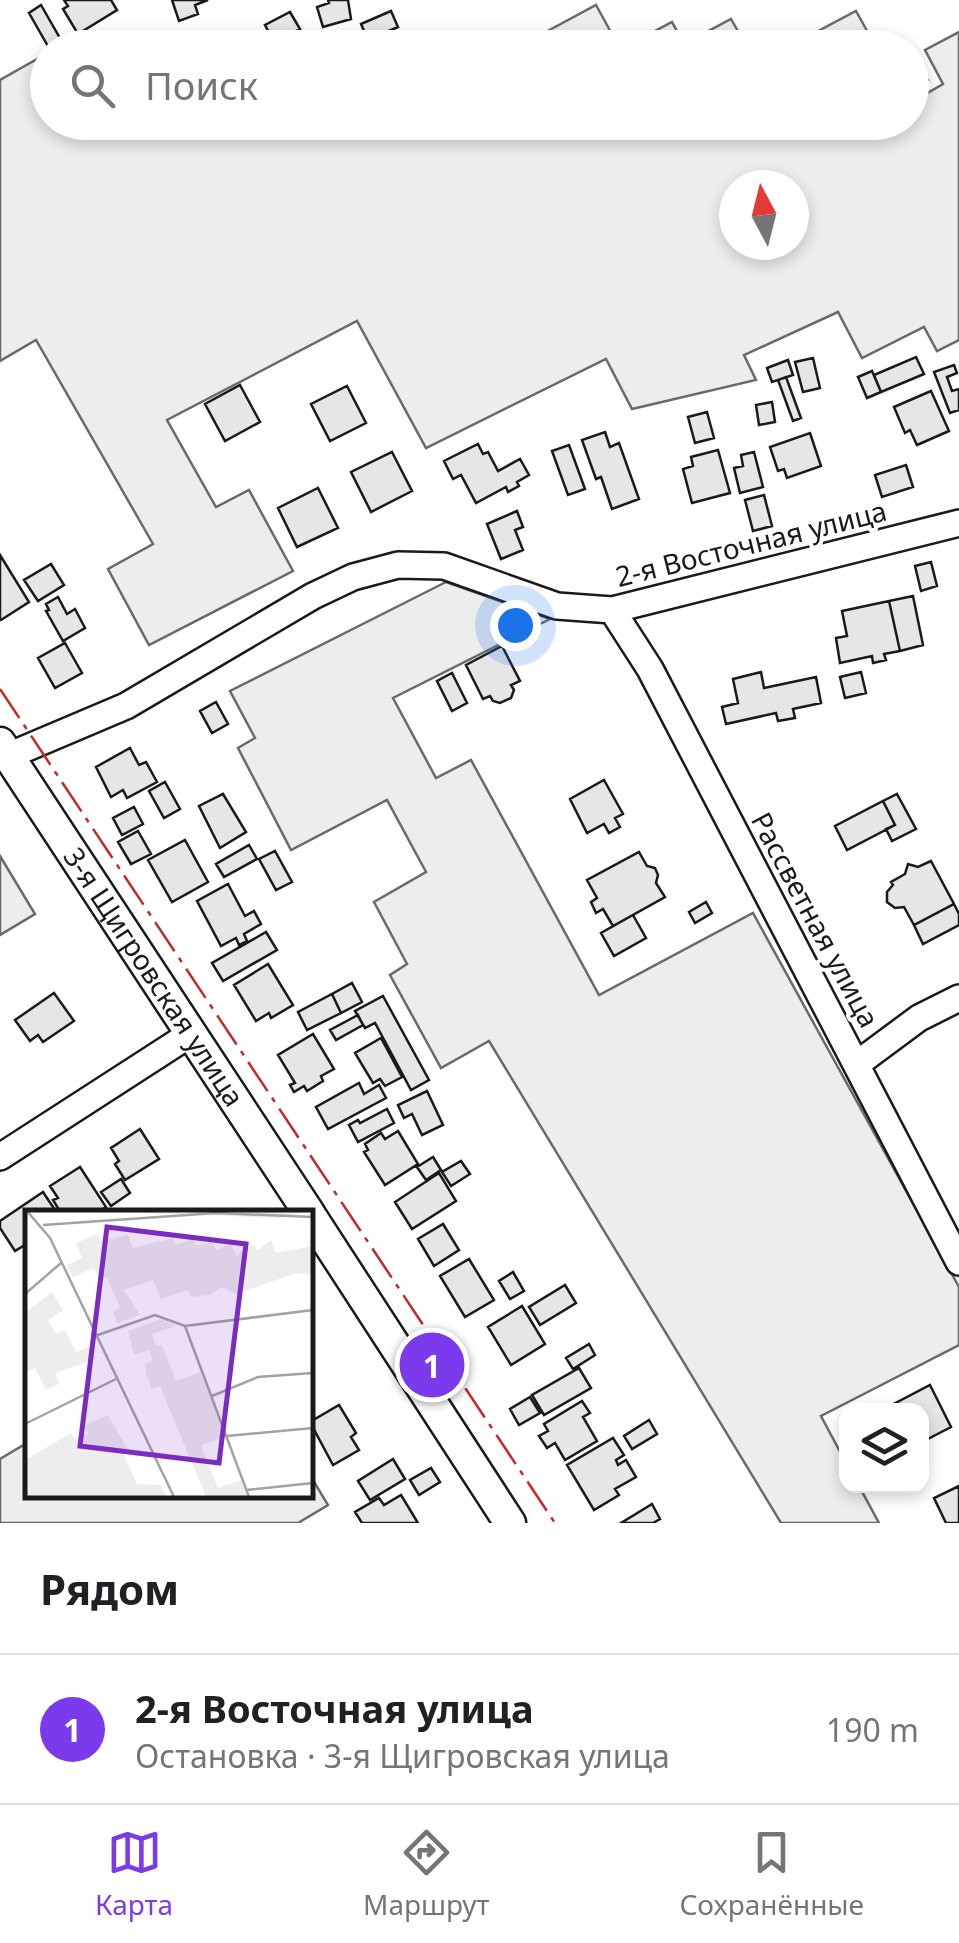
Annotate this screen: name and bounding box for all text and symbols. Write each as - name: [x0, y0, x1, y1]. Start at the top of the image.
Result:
- search box: [30, 30, 929, 140]
- icon: search: [65, 58, 120, 113]
- text: Поиск: [145, 59, 258, 111]
- north arrow: [719, 170, 809, 260]
- street label: 2-я Восточная улица: [611, 491, 890, 595]
- your location: [490, 600, 541, 651]
- street label: Рассветная улица: [743, 805, 889, 1034]
- street label: 3-я Щигровская улица: [56, 839, 254, 1113]
- inset map: [25, 1210, 312, 1498]
- pin: 1: [400, 1328, 464, 1402]
- map controls: [839, 1403, 929, 1493]
- button: layers: [839, 1403, 929, 1493]
- text: Рядом: [40, 1560, 179, 1617]
- text: 2-я Восточная улица: [135, 1682, 534, 1734]
- text: 1: [63, 1708, 82, 1751]
- text: 190 m: [826, 1708, 919, 1751]
- text: Остановка · 3-я Щигровская улица: [135, 1734, 670, 1777]
- tab: Карта: [95, 1825, 173, 1923]
- tab: Маршрут: [363, 1825, 490, 1923]
- tab: Сохранённые: [679, 1825, 864, 1923]

